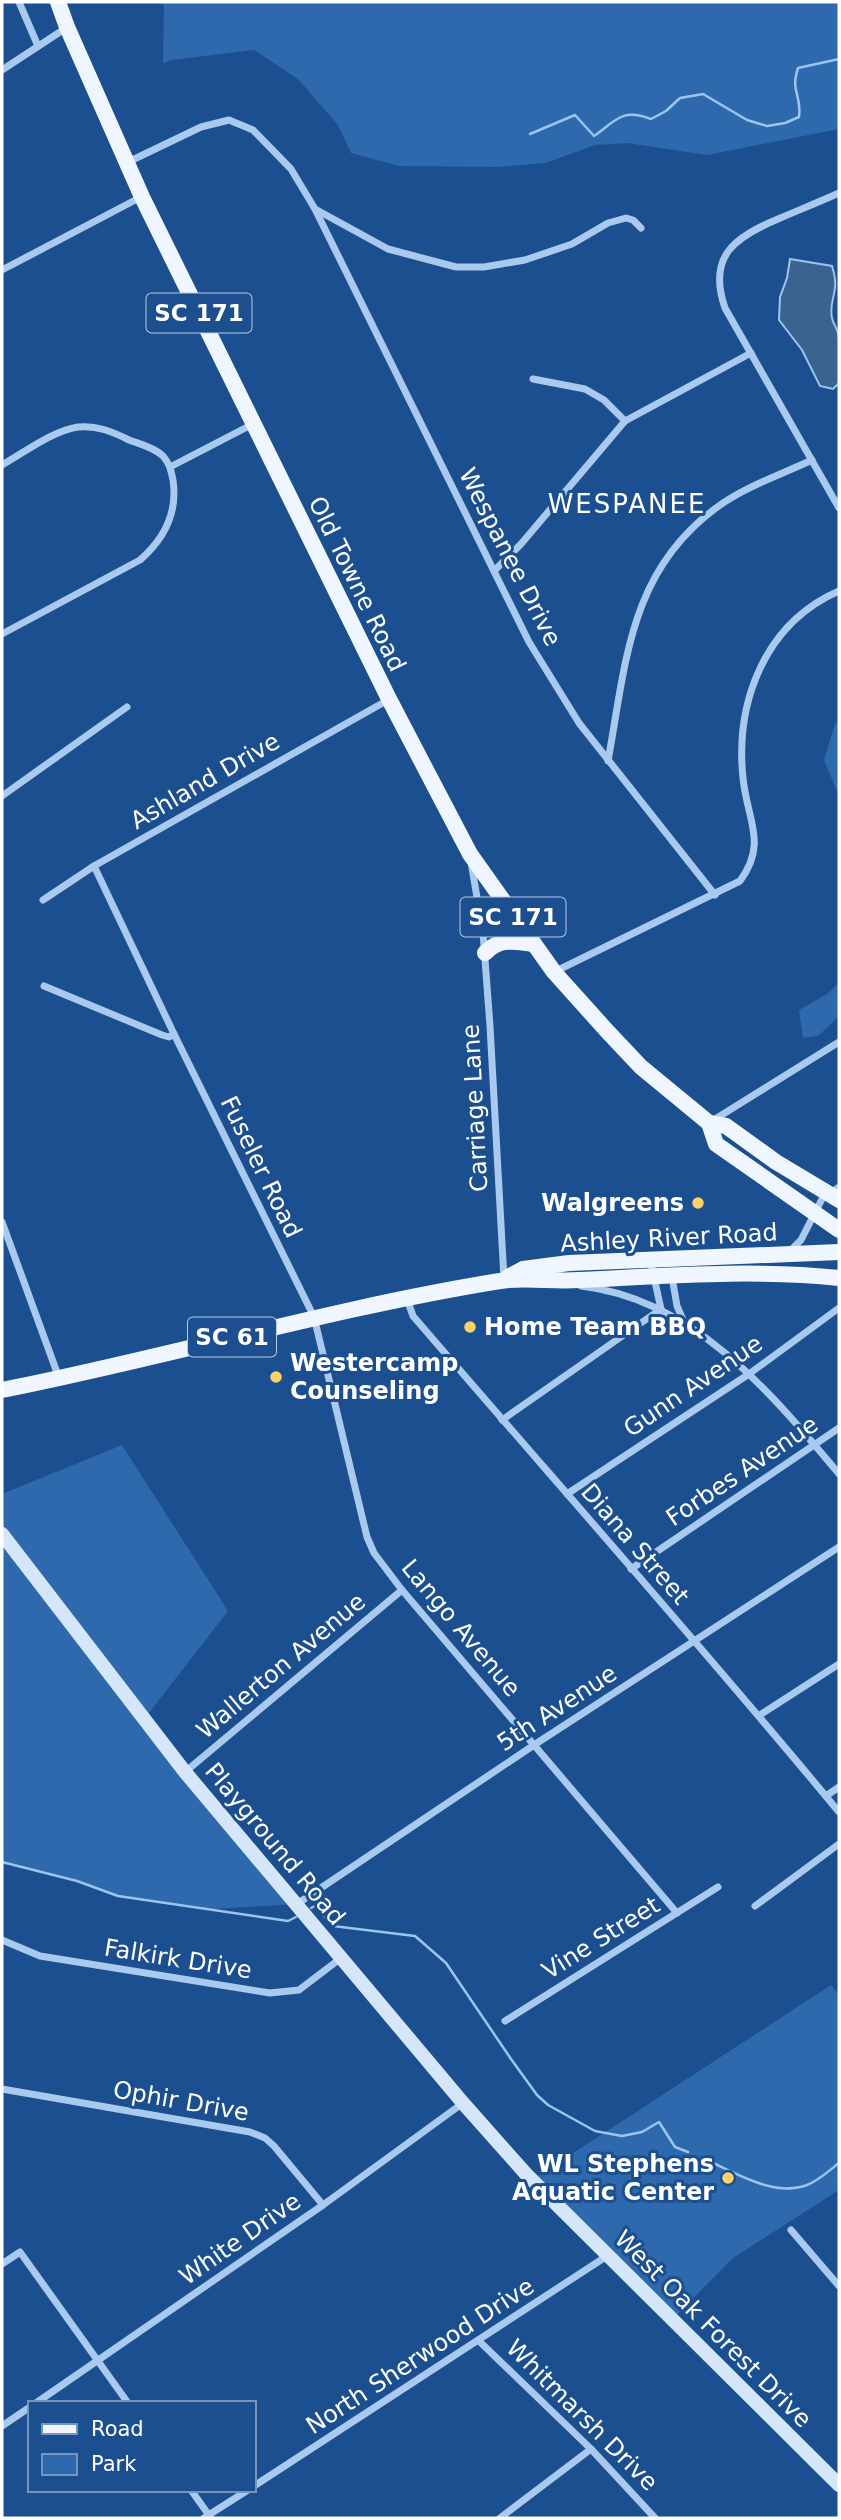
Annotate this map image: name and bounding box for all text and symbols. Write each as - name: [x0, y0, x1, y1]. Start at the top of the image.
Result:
- road number: SC 171: [146, 294, 252, 332]
- street label: Wespanee Drive: [453, 463, 567, 651]
- district label: WESPANEE: [548, 489, 706, 519]
- street label: Old Towne Road: [303, 492, 411, 676]
- street label: Ashland Drive: [125, 727, 285, 835]
- road number: SC 171: [461, 898, 566, 936]
- street label: Carriage Lane: [457, 1023, 493, 1193]
- street label: Fuseler Road: [215, 1092, 307, 1242]
- place label: Walgreens: [541, 1189, 684, 1217]
- marker: Walgreens: [690, 1195, 706, 1211]
- street label: Ashley River Road: [560, 1218, 778, 1258]
- place label: Home Team BBQ: [484, 1313, 706, 1341]
- road number: SC 61: [188, 1318, 276, 1356]
- marker: Home Team BBQ: [462, 1319, 478, 1335]
- street label: Gunn Avenue: [618, 1329, 768, 1443]
- place label: Westercamp Counseling: [290, 1349, 458, 1405]
- marker: Westercamp Counseling: [268, 1369, 284, 1385]
- street label: Forbes Avenue: [661, 1410, 823, 1532]
- street label: Diana Street: [575, 1478, 695, 1610]
- street label: Lango Avenue: [396, 1554, 526, 1702]
- street label: Wallerton Avenue: [191, 1587, 371, 1745]
- street label: 5th Avenue: [492, 1659, 622, 1757]
- street label: Playground Road: [199, 1757, 351, 1931]
- street label: Vine Street: [537, 1891, 665, 1985]
- street label: Falkirk Drive: [102, 1934, 254, 1984]
- street label: Ophir Drive: [111, 2075, 251, 2127]
- place label: WL Stephens Aquatic Center: [512, 2150, 714, 2206]
- marker: WL Stephens Aquatic Center: [720, 2170, 736, 2186]
- street label: White Drive: [174, 2187, 306, 2291]
- street label: West Oak Forest Drive: [609, 2225, 817, 2433]
- street label: North Sherwood Drive: [301, 2272, 539, 2440]
- street label: Whitmarsh Drive: [501, 2334, 663, 2496]
- legend: [28, 2401, 256, 2492]
- text: Road: [91, 2417, 144, 2441]
- text: Park: [91, 2452, 137, 2476]

